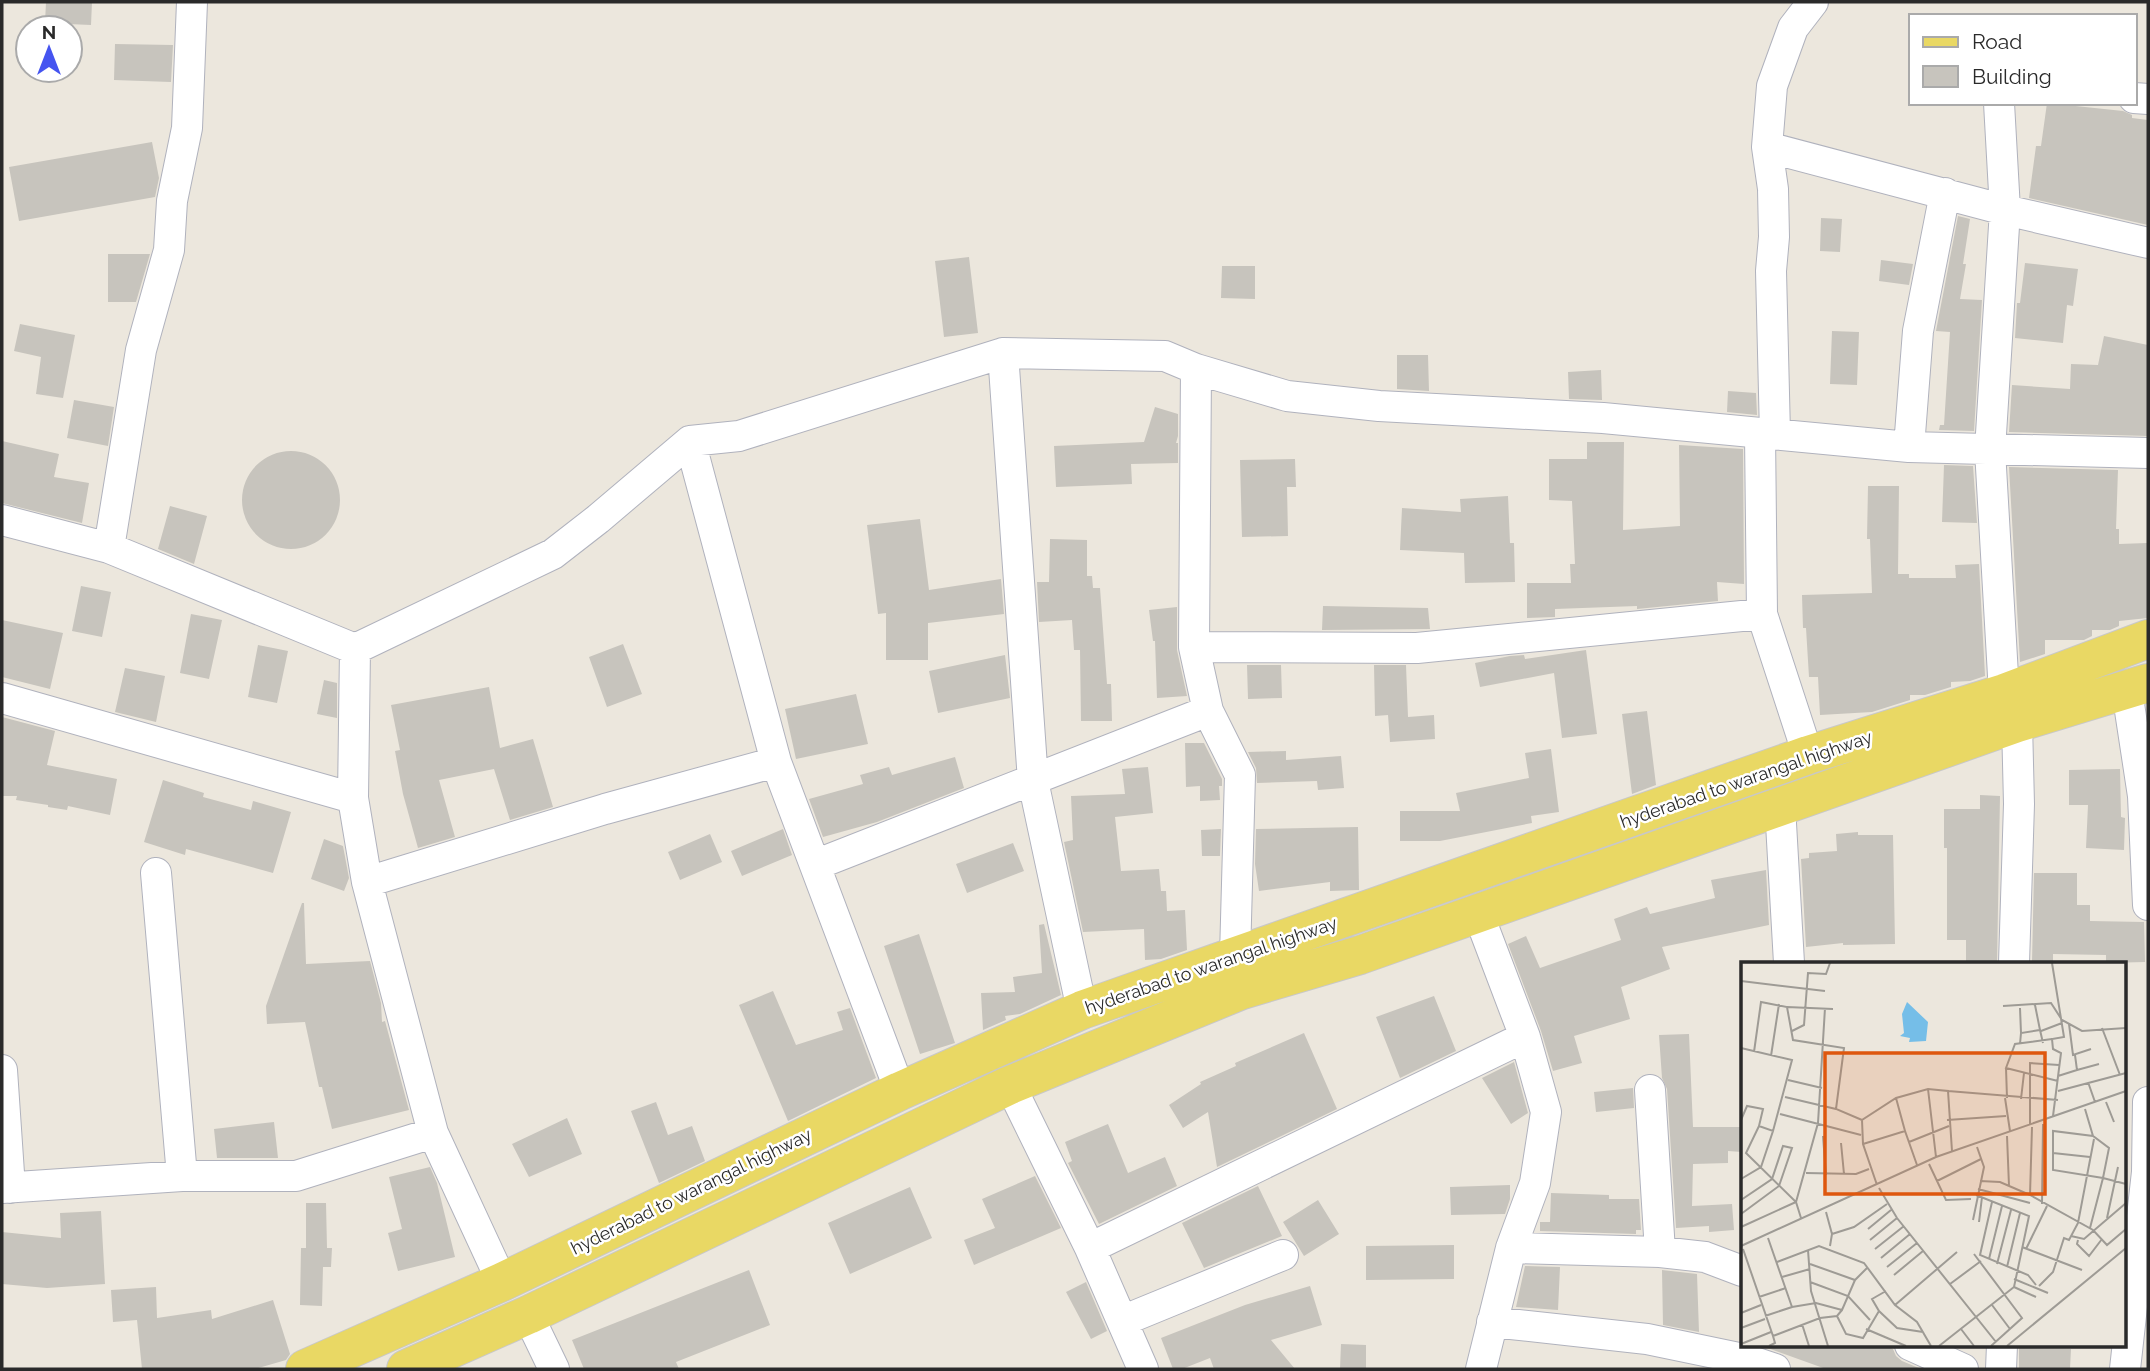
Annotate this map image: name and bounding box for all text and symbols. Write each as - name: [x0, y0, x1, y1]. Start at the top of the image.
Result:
- north arrow: [14, 14, 84, 84]
- legend: [1909, 14, 2136, 105]
- text: N: [42, 21, 56, 43]
- text: Road: [1972, 29, 2022, 54]
- text: Building: [1972, 64, 2052, 89]
- street label: hyderabad to warangal highway: [1617, 726, 1875, 832]
- street label: hyderabad to warangal highway: [1082, 912, 1340, 1018]
- inset map: [1741, 962, 2126, 1346]
- street label: hyderabad to warangal highway: [567, 1123, 815, 1259]

